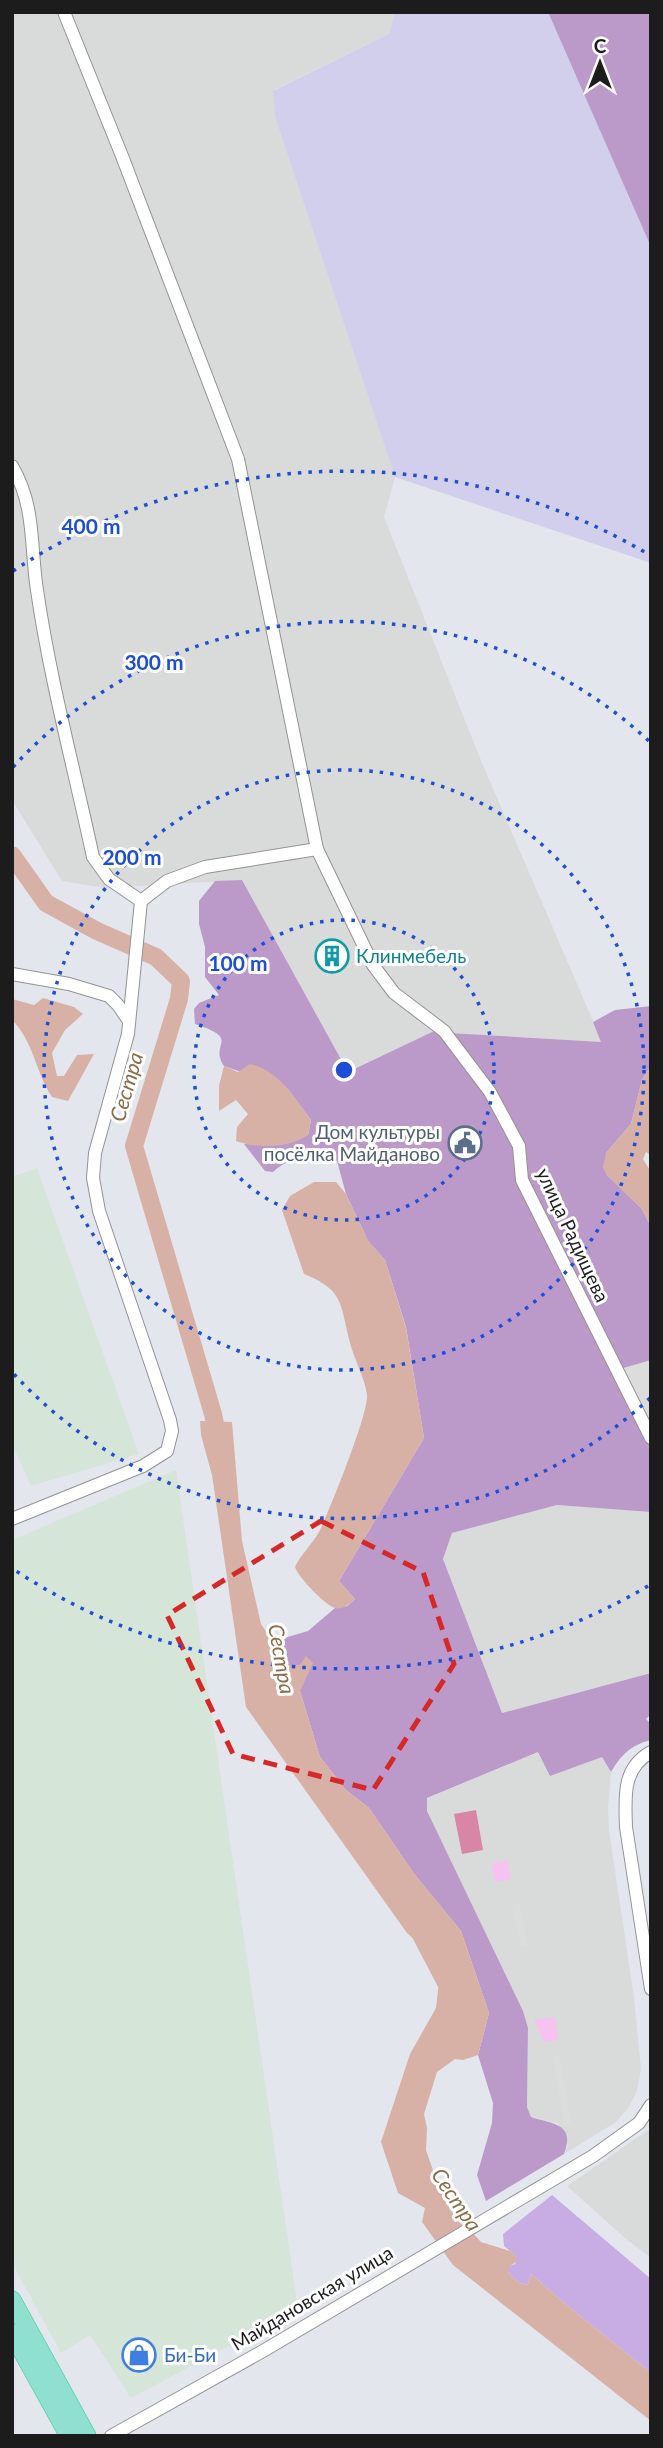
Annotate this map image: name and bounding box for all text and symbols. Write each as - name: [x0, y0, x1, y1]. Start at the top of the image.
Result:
- north arrow: [565, 28, 635, 98]
- text: С: [594, 34, 607, 57]
- text: 400 m: [61, 513, 121, 538]
- text: 300 m: [124, 649, 184, 674]
- text: 200 m: [102, 844, 162, 869]
- building icon: Клинмебель: [313, 937, 351, 975]
- place label: Клинмебель: [356, 944, 466, 967]
- text: 100 m: [208, 950, 268, 975]
- water label: Сестра: [104, 1049, 147, 1124]
- centre of rings: [332, 1058, 356, 1082]
- place label: Дом культуры посёлка Майданово: [264, 1120, 440, 1165]
- public building icon: Дом культуры посёлка Майданово: [446, 1124, 484, 1162]
- street label: улица Радищева: [532, 1164, 615, 1305]
- water label: Сестра: [264, 1622, 301, 1696]
- water label: Сестра: [427, 2163, 487, 2235]
- street label: Майдановская улица: [227, 2240, 397, 2355]
- shop icon: Би-Би: [120, 2336, 158, 2374]
- place label: Би-Би: [164, 2343, 216, 2366]

